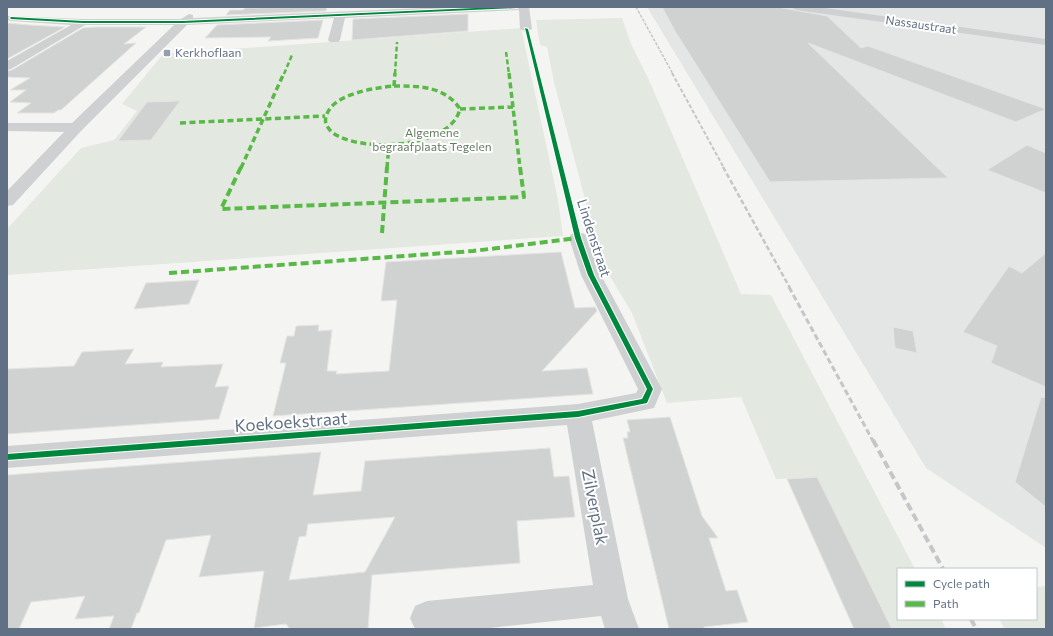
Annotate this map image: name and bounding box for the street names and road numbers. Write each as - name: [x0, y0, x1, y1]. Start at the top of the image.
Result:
- street label: Nassaustraat: [885, 12, 958, 36]
- street label: Lindenstraat: [574, 197, 615, 279]
- street label: Koekoekstraat: [234, 407, 348, 436]
- street label: Zilverplak: [578, 467, 613, 547]

